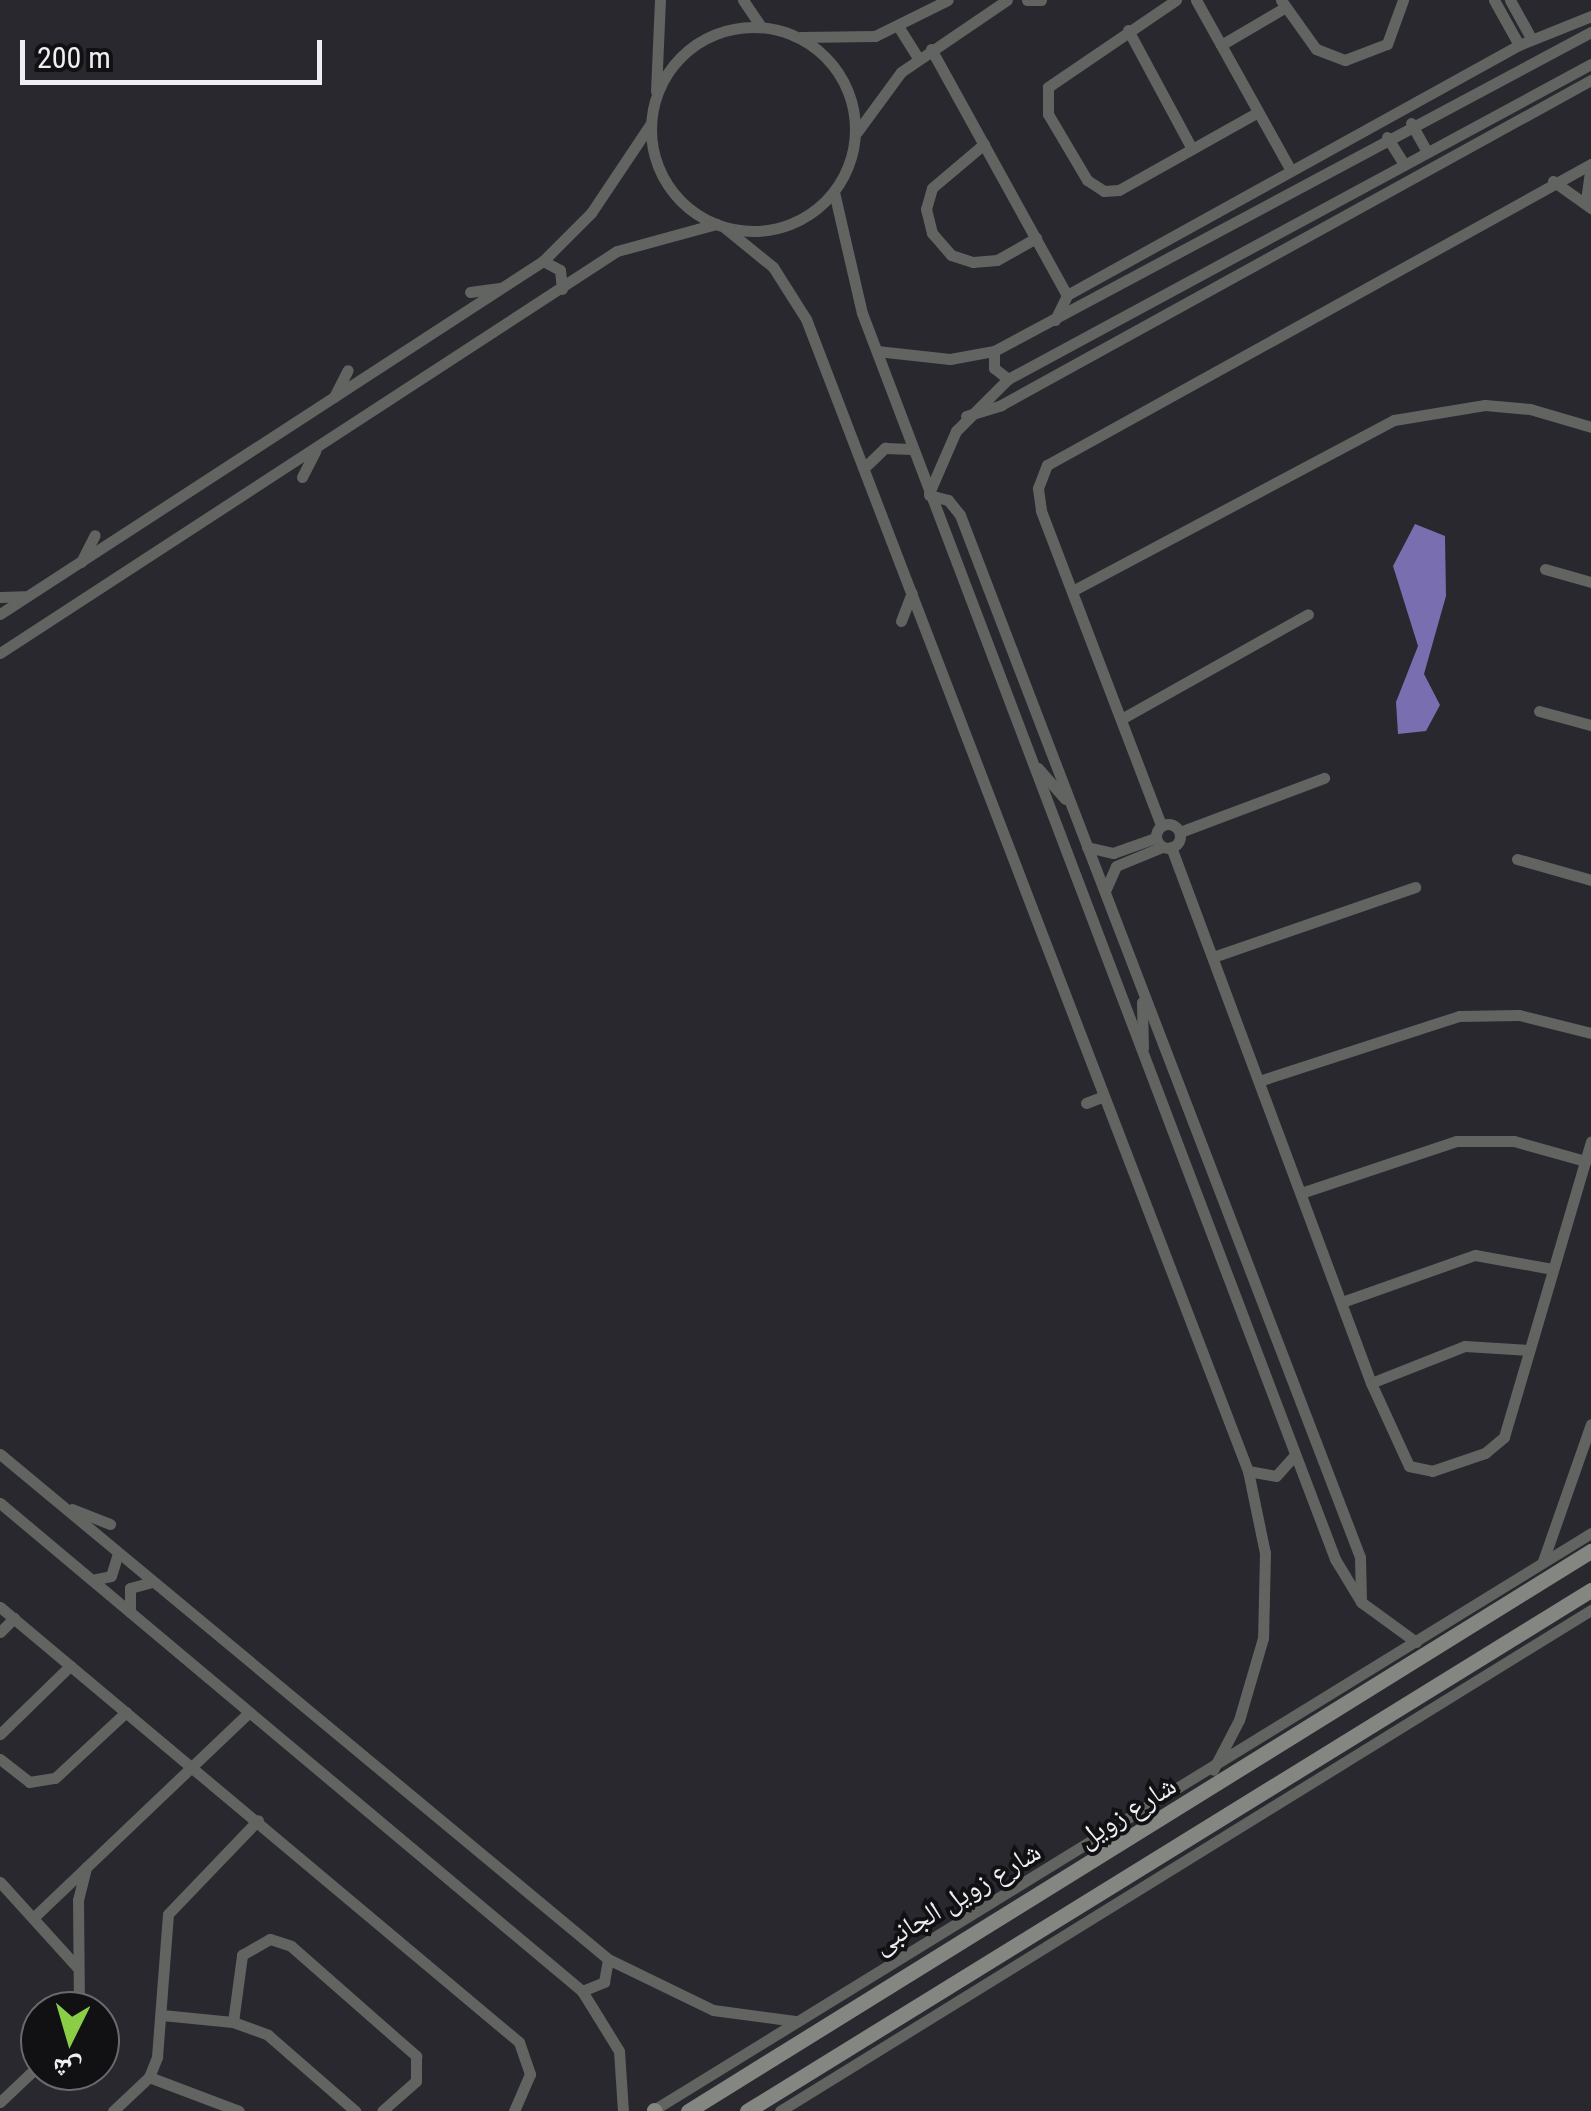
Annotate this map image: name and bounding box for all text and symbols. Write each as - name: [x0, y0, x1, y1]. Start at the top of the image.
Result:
- scale bar: [25, 20, 328, 82]
- text: 200 m: [37, 40, 111, 75]
- street label: شارع زويل: [1072, 1769, 1182, 1855]
- street label: شارع زويل الجانبى: [867, 1835, 1047, 1961]
- north arrow: [20, 1991, 120, 2091]
- text: ش: [51, 2052, 84, 2087]

